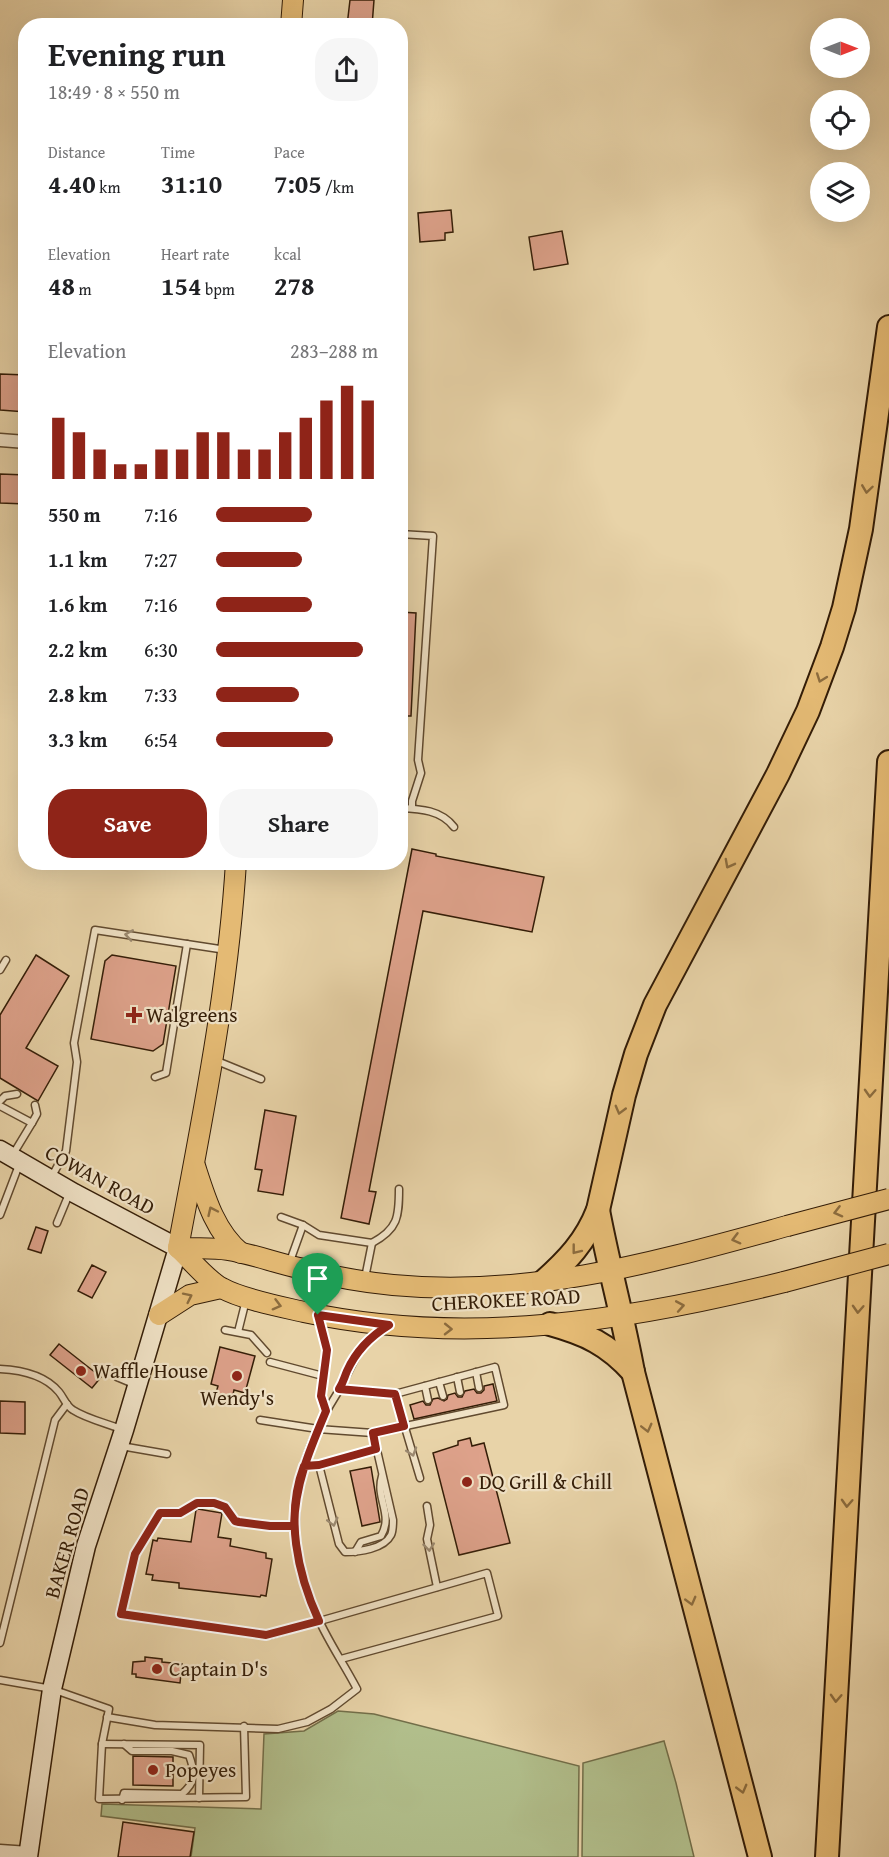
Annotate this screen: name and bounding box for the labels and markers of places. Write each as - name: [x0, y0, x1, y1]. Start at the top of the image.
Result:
- place label: Walgreens: [146, 999, 237, 1030]
- marker: Walgreens: [127, 1008, 141, 1022]
- pin: [292, 1253, 343, 1315]
- place label: Waffle House: [93, 1355, 208, 1386]
- marker: Waffle House: [74, 1364, 88, 1378]
- marker: Wendy's: [230, 1369, 244, 1383]
- place label: Wendy's: [200, 1382, 274, 1413]
- place label: DQ Grill & Chill: [479, 1466, 612, 1497]
- marker: DQ Grill & Chill: [460, 1475, 474, 1489]
- place label: Captain D's: [169, 1653, 268, 1684]
- marker: Captain D's: [150, 1662, 164, 1676]
- place label: Popeyes: [165, 1754, 236, 1785]
- marker: Popeyes: [146, 1763, 160, 1777]

